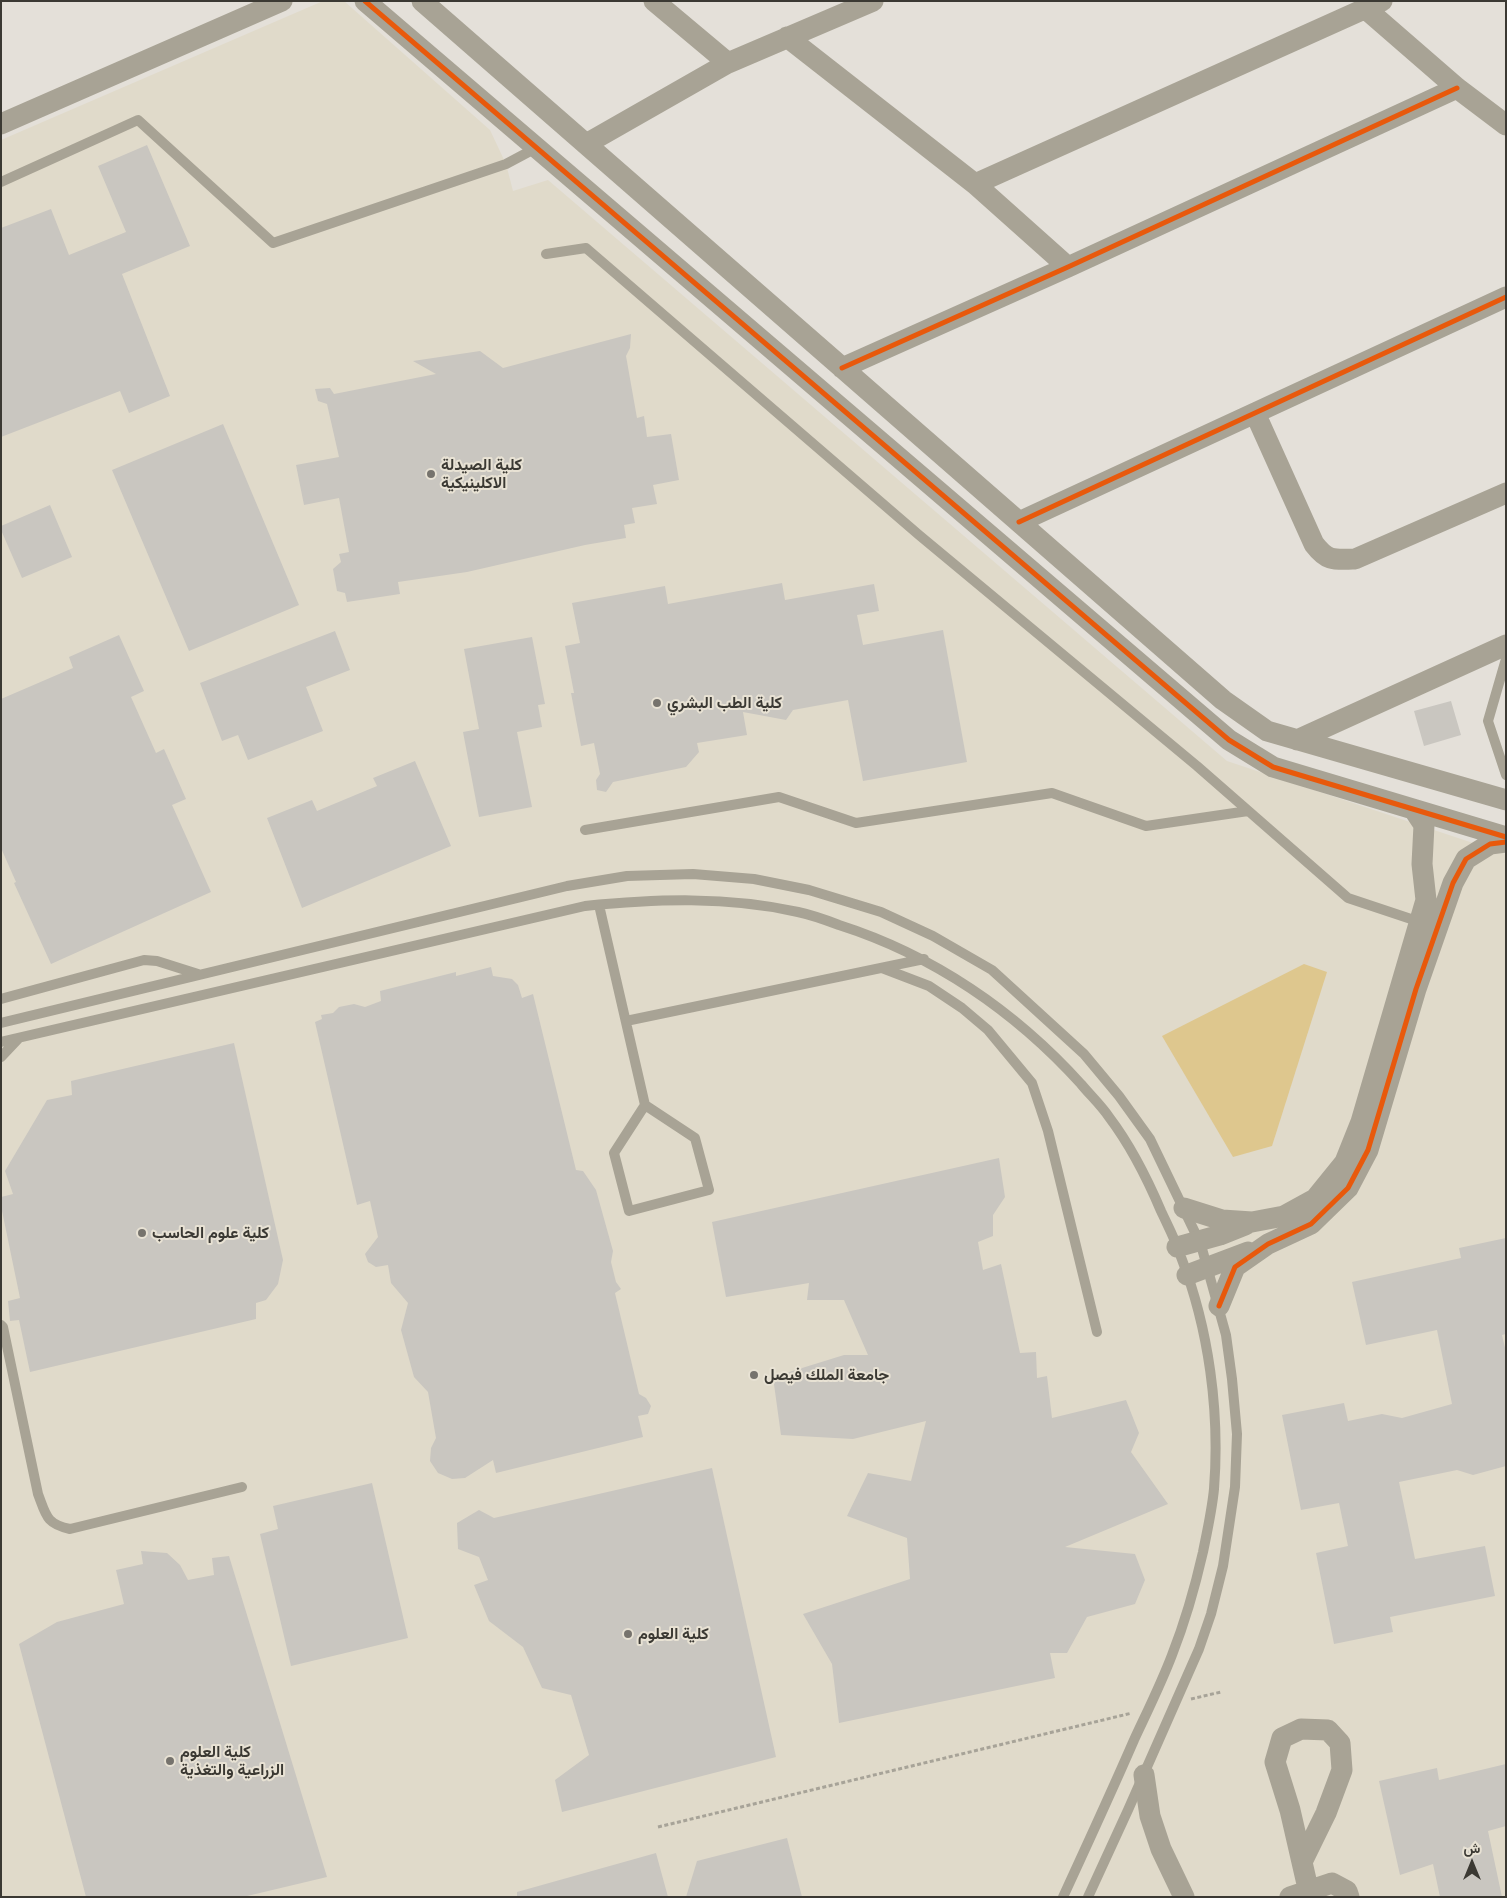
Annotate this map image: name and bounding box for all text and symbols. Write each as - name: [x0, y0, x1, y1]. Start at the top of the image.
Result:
- place label: كلية الصيدلة الاكلينيكية: [441, 455, 522, 493]
- marker: كلية الصيدلة الاكلينيكية: [425, 468, 437, 480]
- place label: كلية الطب البشري: [667, 693, 782, 713]
- marker: كلية الطب البشري: [651, 697, 663, 709]
- place label: كلية علوم الحاسب: [152, 1223, 269, 1243]
- marker: كلية علوم الحاسب: [136, 1227, 148, 1239]
- place label: جامعة الملك فيصل: [764, 1365, 889, 1385]
- marker: جامعة الملك فيصل: [748, 1369, 760, 1381]
- place label: كلية العلوم: [638, 1624, 709, 1644]
- marker: كلية العلوم: [622, 1628, 634, 1640]
- place label: كلية العلوم الزراعية والتغذية: [180, 1742, 284, 1780]
- marker: كلية العلوم الزراعية والتغذية: [164, 1755, 176, 1767]
- north arrow: [1447, 1838, 1497, 1888]
- text: ش: [1464, 1840, 1480, 1856]

